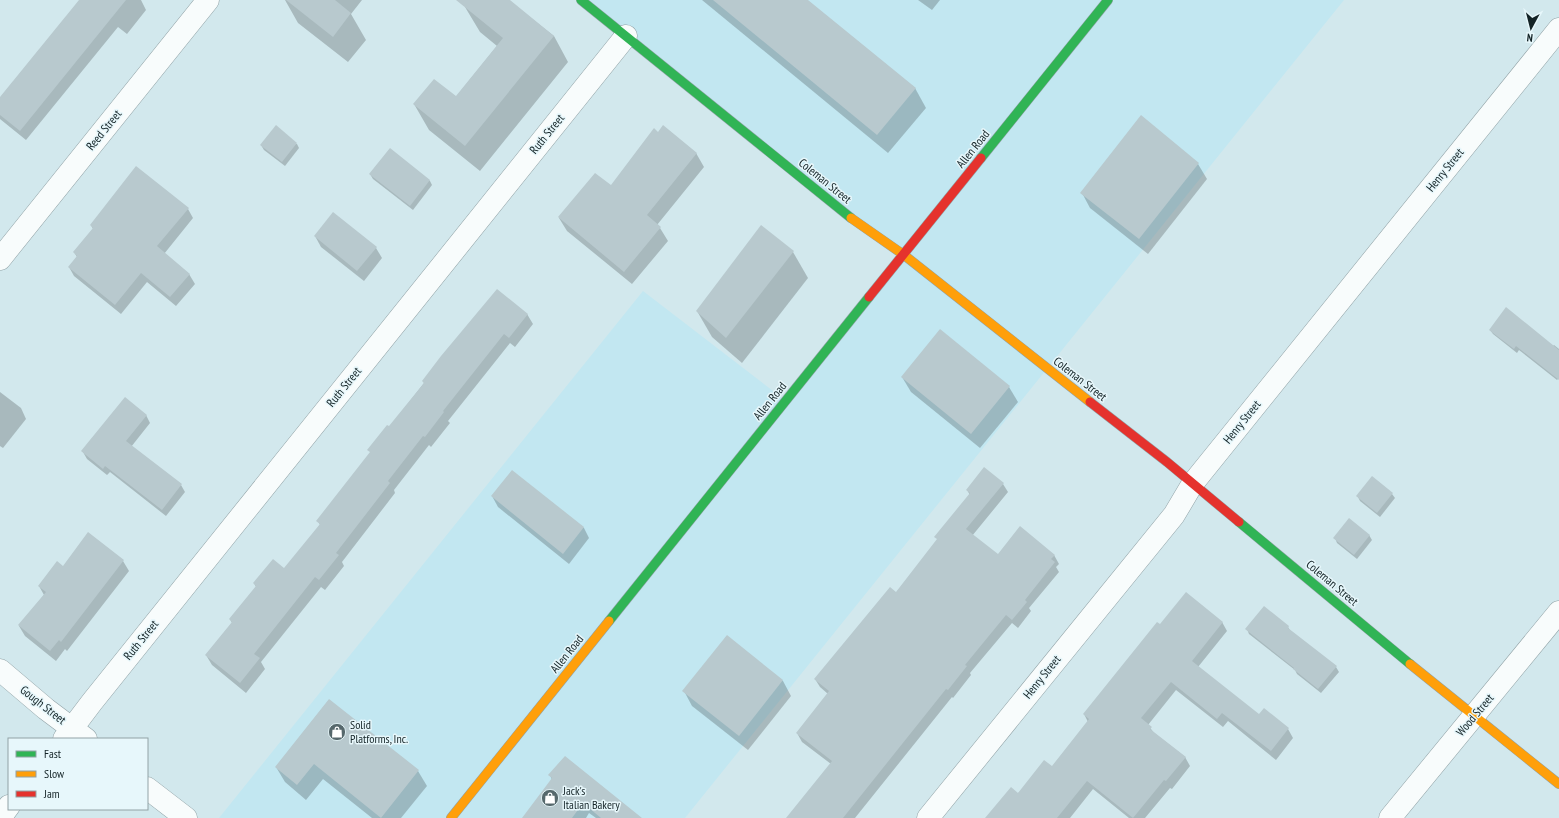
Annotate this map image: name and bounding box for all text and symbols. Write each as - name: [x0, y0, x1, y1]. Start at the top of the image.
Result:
- north arrow: [1511, 8, 1551, 48]
- text: N: [1526, 31, 1534, 45]
- street label: Reed Street: [83, 106, 125, 153]
- street label: Ruth Street: [526, 110, 568, 157]
- street label: Allen Road: [953, 127, 992, 171]
- street label: Henry Street: [1423, 144, 1467, 194]
- street label: Coleman Street: [796, 155, 855, 207]
- street label: Coleman Street: [1051, 353, 1110, 404]
- street label: Ruth Street: [323, 363, 365, 410]
- street label: Allen Road: [750, 379, 789, 423]
- street label: Henry Street: [1220, 396, 1264, 446]
- street label: Coleman Street: [1303, 557, 1362, 609]
- street label: Ruth Street: [120, 616, 162, 663]
- street label: Allen Road: [547, 632, 586, 676]
- street label: Henry Street: [1020, 651, 1064, 701]
- street label: Gough Street: [17, 682, 70, 728]
- street label: Wood Street: [1453, 690, 1497, 739]
- place label: Solid Platforms, Inc.: [350, 717, 408, 746]
- shop icon: Solid Platforms, Inc.: [327, 722, 347, 742]
- legend: [8, 738, 148, 810]
- text: Fast: [44, 746, 62, 761]
- text: Slow: [44, 766, 65, 781]
- place label: Jack's Italian Bakery: [562, 783, 620, 812]
- text: Jam: [43, 786, 60, 801]
- shop icon: Jack's Italian Bakery: [540, 788, 560, 808]

